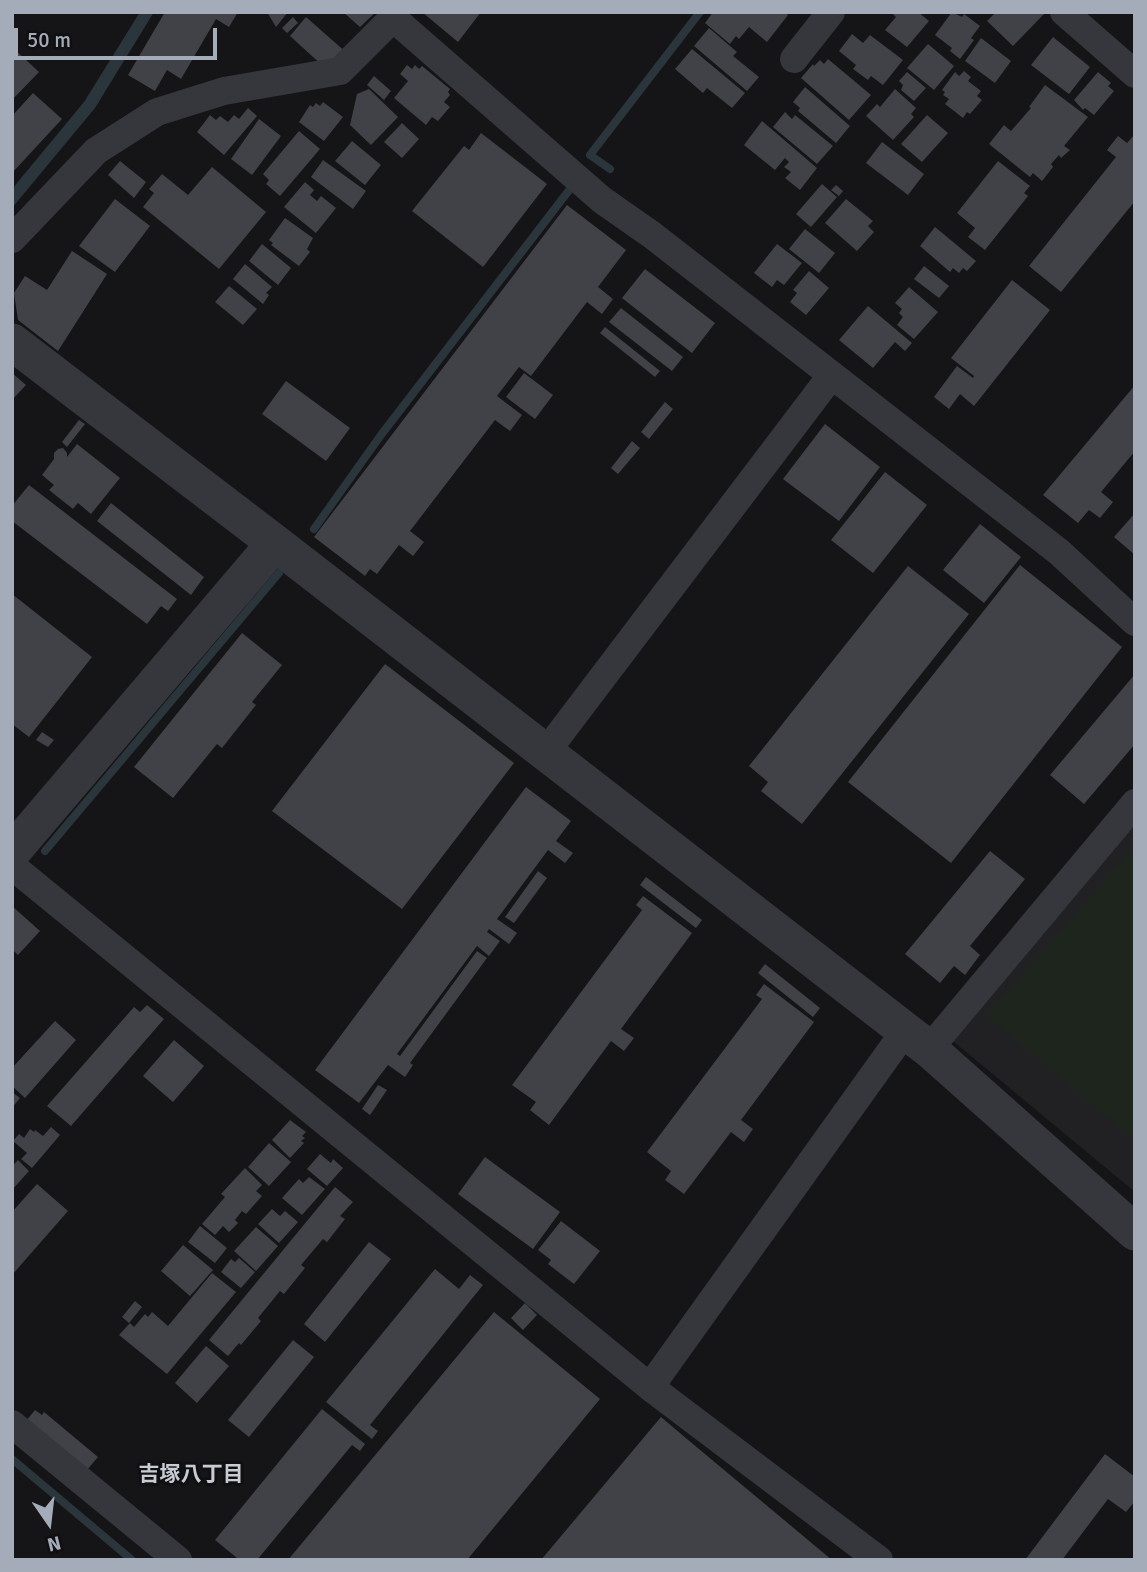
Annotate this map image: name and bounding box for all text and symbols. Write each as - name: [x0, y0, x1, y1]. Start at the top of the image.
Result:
- scale bar: [18, 14, 220, 58]
- text: 50 m: [27, 27, 71, 53]
- district label: 吉塚八丁目: [139, 1462, 243, 1488]
- north arrow: [14, 1488, 84, 1558]
- text: N: [45, 1530, 63, 1557]

